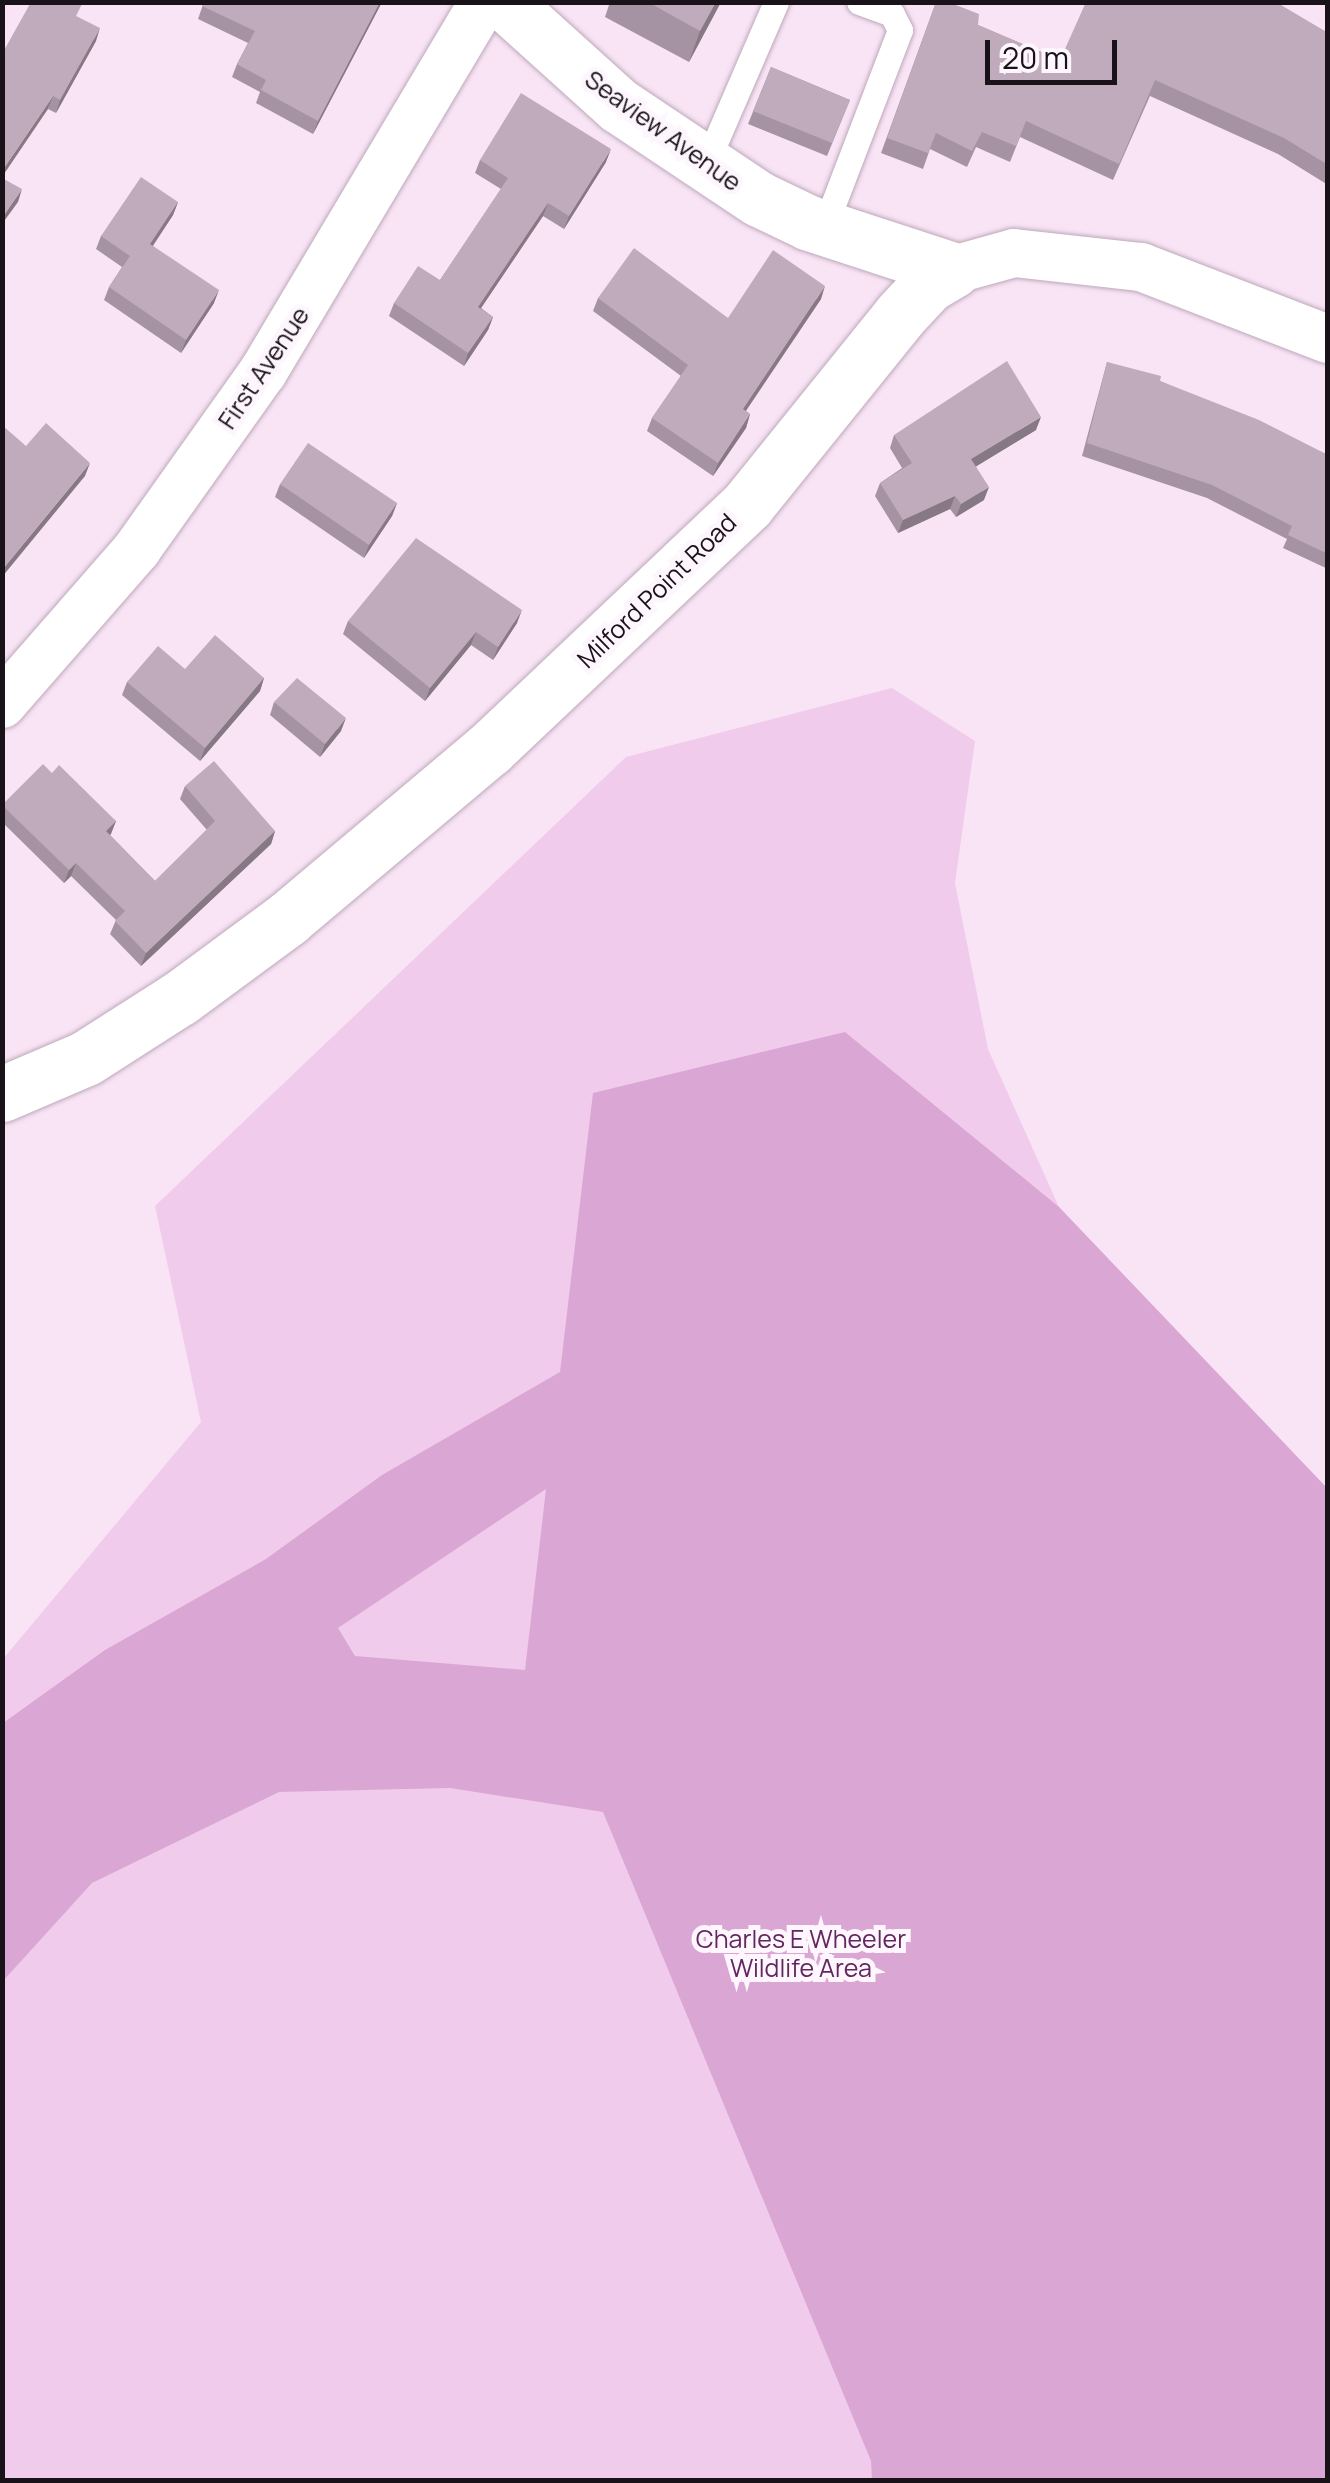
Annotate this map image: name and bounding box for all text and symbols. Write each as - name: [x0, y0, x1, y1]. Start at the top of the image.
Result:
- scale bar: [990, 20, 1122, 82]
- text: 20 m: [1002, 37, 1069, 78]
- street label: Seaview Avenue: [579, 64, 747, 198]
- street label: First Avenue: [212, 301, 316, 435]
- street label: Milford Point Road: [571, 508, 743, 674]
- park label: Charles E Wheeler Wildlife Area: [696, 1925, 906, 1984]

